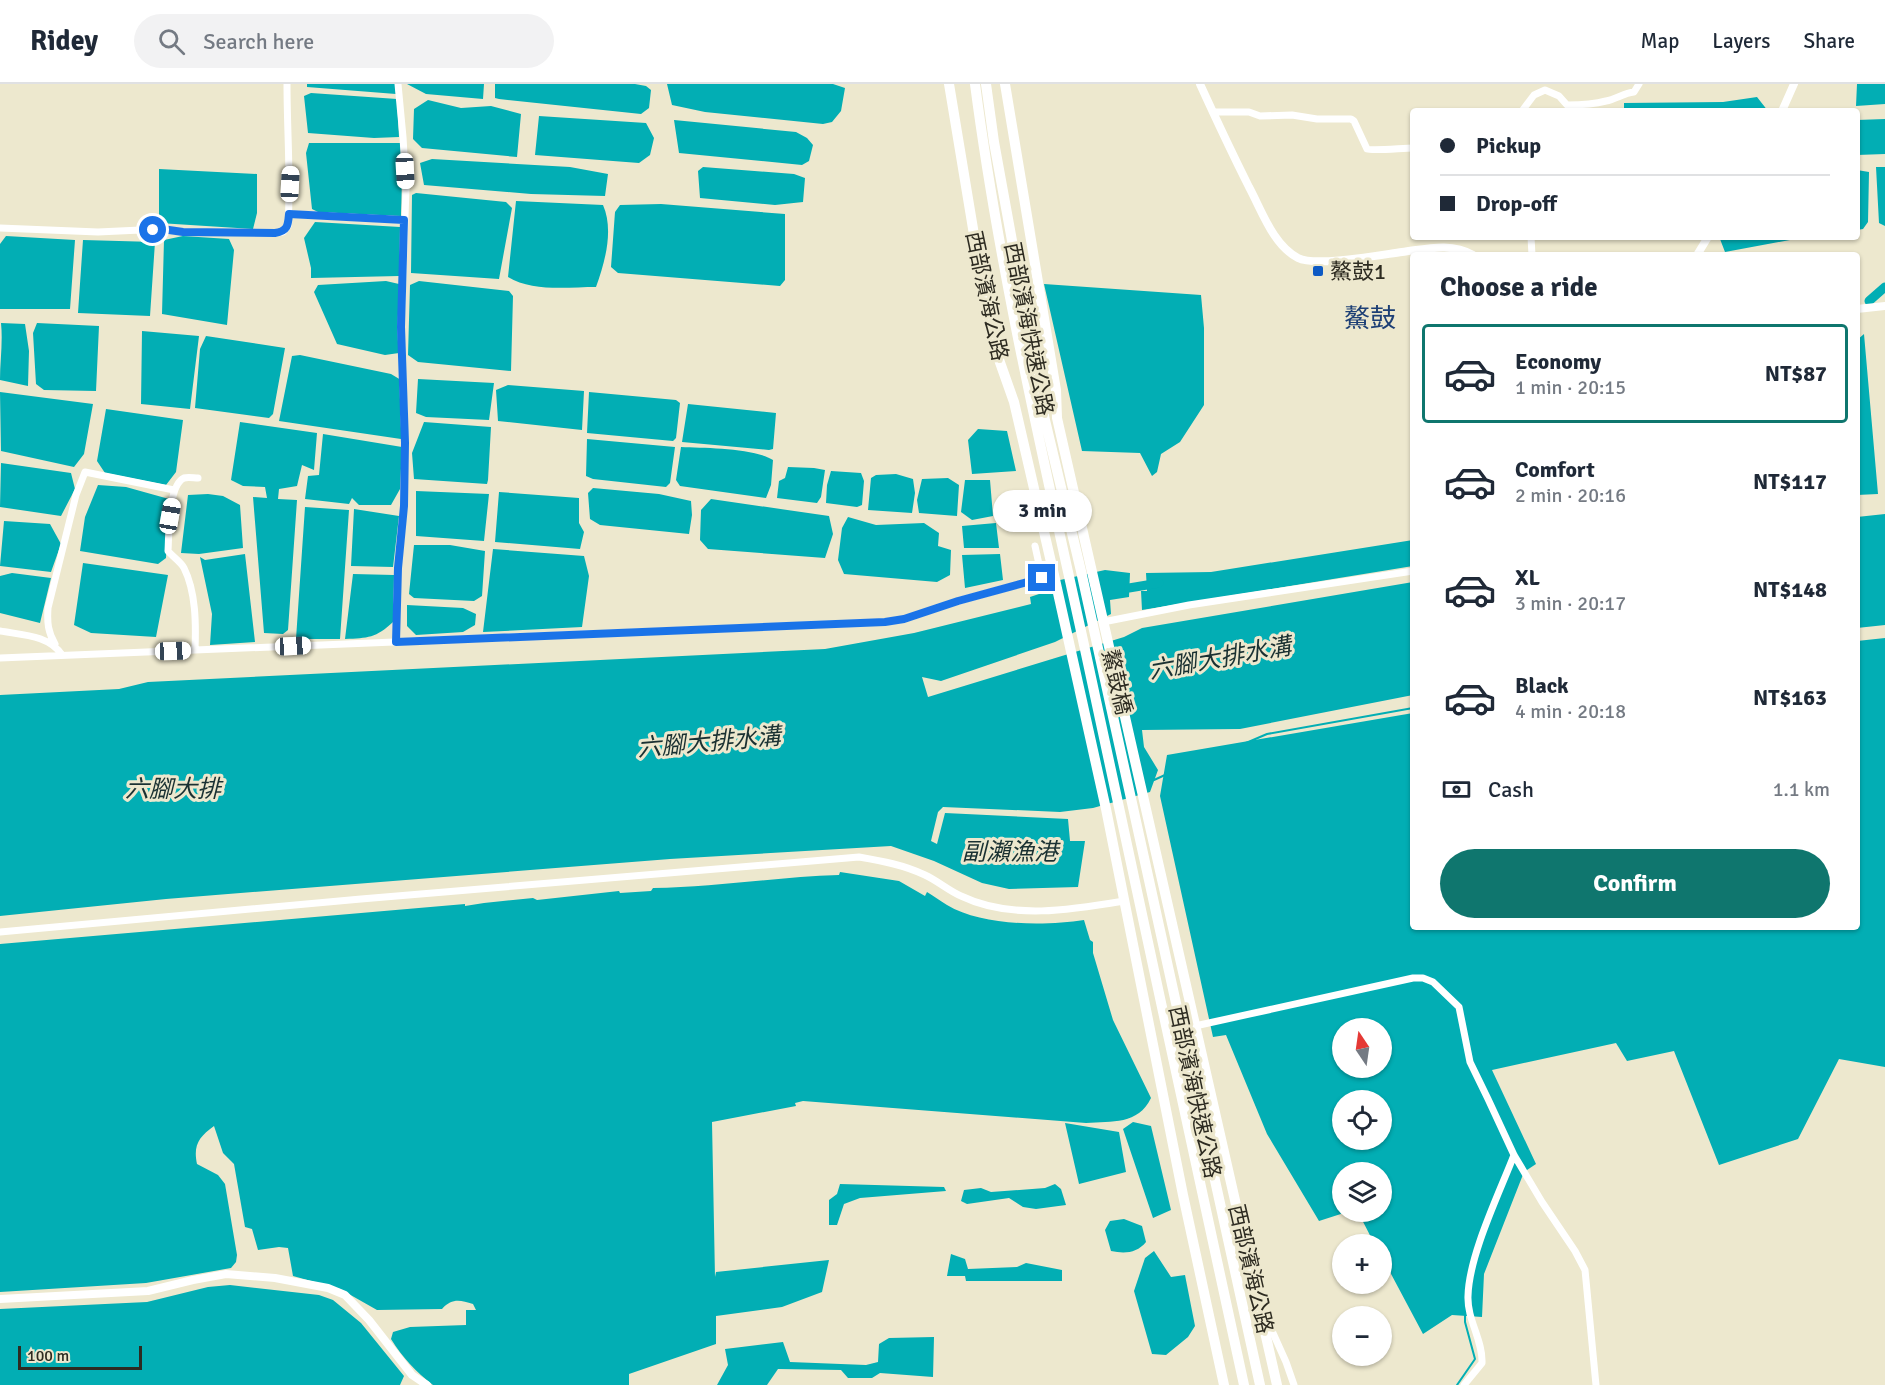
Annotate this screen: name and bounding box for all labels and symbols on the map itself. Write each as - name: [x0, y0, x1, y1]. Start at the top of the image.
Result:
- car: [395, 153, 415, 189]
- car: [280, 166, 300, 202]
- route start: [139, 216, 166, 243]
- street label: 西部濱海公路: [960, 229, 1014, 363]
- street label: 西部濱海快速公路: [999, 240, 1059, 418]
- place label: 鰲鼓1: [1330, 258, 1386, 285]
- marker: 鰲鼓1: [1311, 264, 1325, 278]
- district label: 鰲鼓: [1344, 303, 1396, 335]
- callout: 3 min: [992, 491, 1092, 533]
- car: [158, 497, 182, 535]
- route end: [1028, 564, 1055, 591]
- water label: 六腳大排水溝: [1146, 630, 1296, 685]
- car: [275, 636, 311, 656]
- car: [155, 641, 191, 661]
- street label: 鰲鼓橋: [1096, 647, 1138, 717]
- water label: 六腳大排水溝: [636, 721, 785, 763]
- water label: 六腳大排: [125, 774, 224, 804]
- water label: 副瀨漁港: [962, 837, 1061, 867]
- street label: 西部濱海快速公路: [1163, 1003, 1227, 1181]
- north arrow: [1332, 1018, 1392, 1078]
- street label: 西部濱海公路: [1223, 1202, 1279, 1336]
- scale bar: [18, 1343, 142, 1370]

